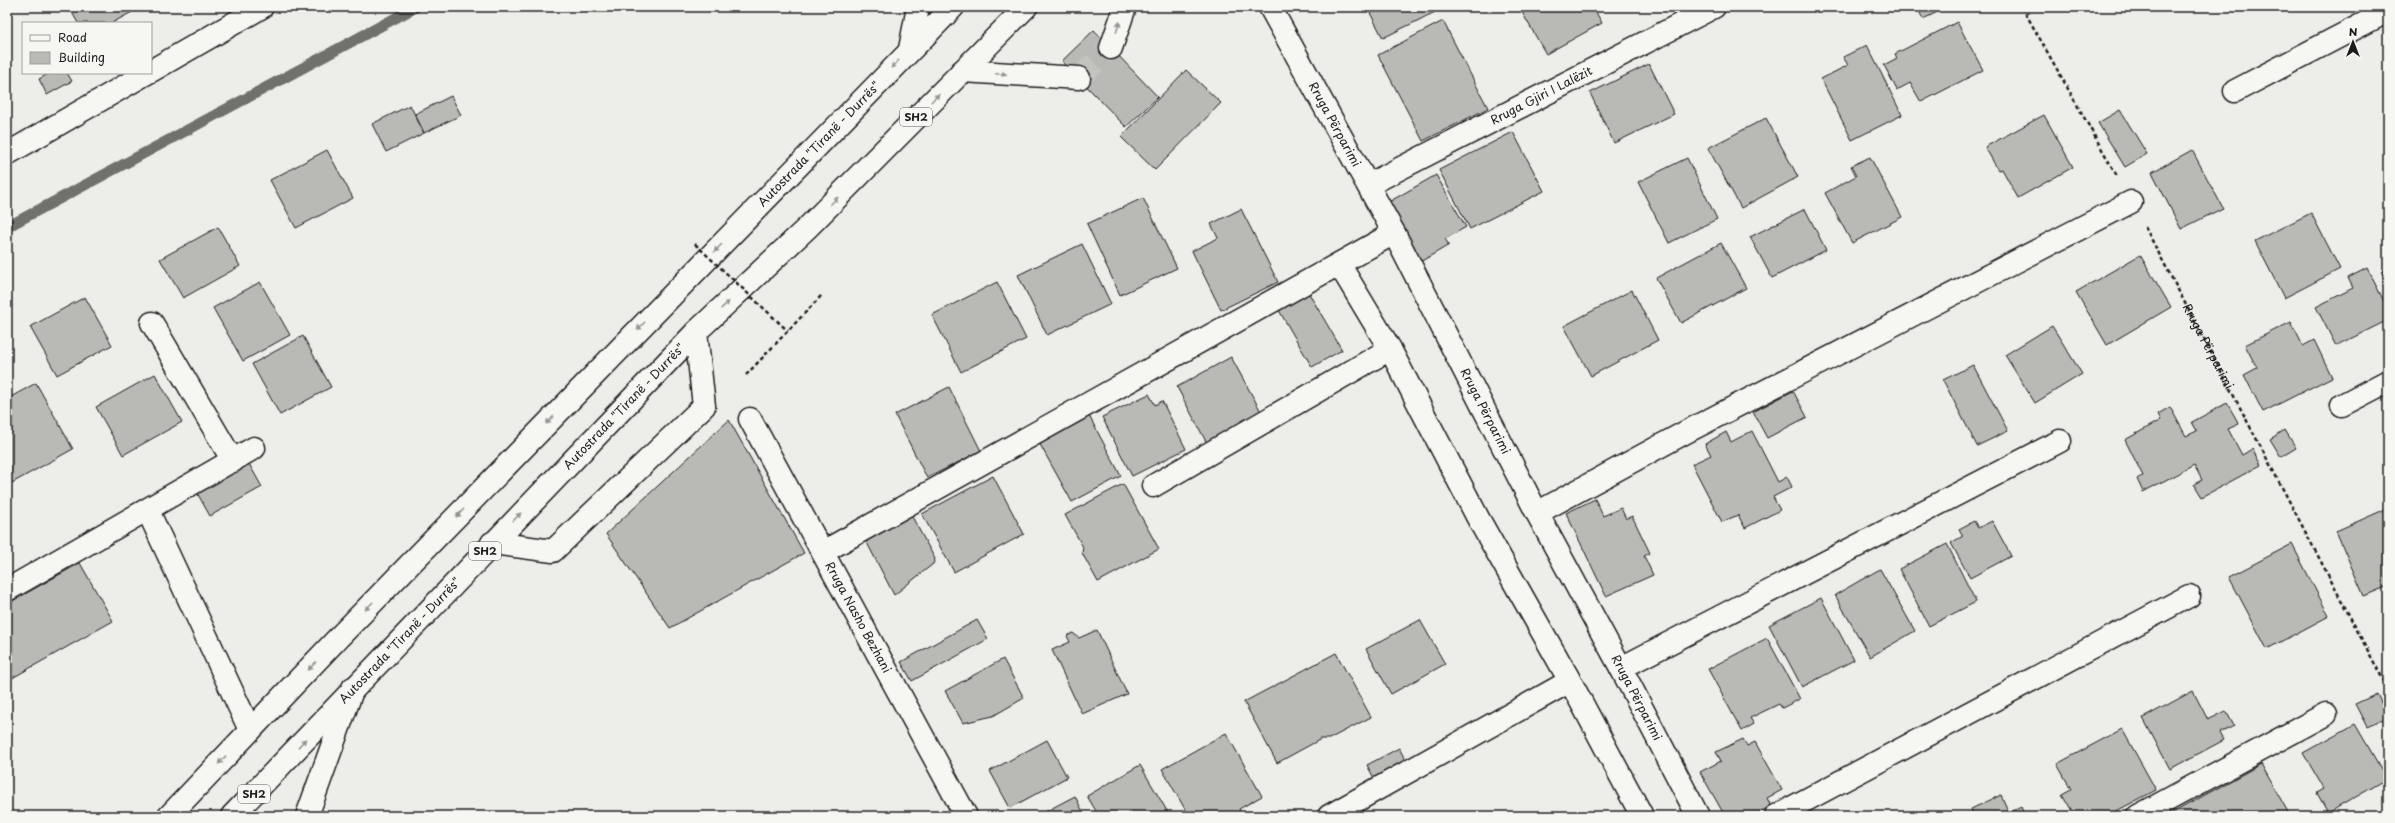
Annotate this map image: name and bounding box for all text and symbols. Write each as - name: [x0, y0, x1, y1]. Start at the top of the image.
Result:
- one-way arrow: [1115, 21, 1121, 33]
- legend: [22, 22, 152, 74]
- north arrow: [2333, 22, 2373, 62]
- text: N: [2349, 23, 2358, 40]
- text: Road: [58, 28, 87, 46]
- text: Building: [58, 48, 105, 66]
- one-way arrow: [891, 59, 900, 69]
- street label: Rruga Gjiri I Lalëzit: [1487, 61, 1595, 129]
- one-way arrow: [995, 70, 1007, 77]
- street label: Autostrada "Tiranë - Durrës": [753, 77, 884, 210]
- street label: Rruga Përparimi: [1305, 78, 1366, 170]
- one-way arrow: [930, 93, 940, 103]
- road number: SH2: [900, 108, 932, 126]
- one-way arrow: [829, 196, 839, 206]
- one-way arrow: [713, 243, 722, 253]
- one-way arrow: [720, 300, 730, 310]
- street label: Rruga Përparimi: [2179, 300, 2239, 392]
- one-way arrow: [636, 321, 646, 331]
- street label: Autostrada "Tiranë - Durrës": [559, 339, 689, 473]
- street label: Rruga Përparimi: [1456, 365, 1515, 457]
- one-way arrow: [546, 415, 555, 425]
- one-way arrow: [455, 508, 465, 518]
- one-way arrow: [512, 512, 522, 522]
- road number: SH2: [469, 542, 501, 560]
- street label: Rruga Nasho Bezhani: [821, 558, 896, 676]
- street label: Autostrada "Tiranë - Durrës": [335, 573, 464, 707]
- one-way arrow: [364, 601, 374, 611]
- street label: Rruga Përparimi: [1607, 651, 1667, 743]
- one-way arrow: [307, 661, 317, 671]
- one-way arrow: [297, 738, 306, 748]
- one-way arrow: [218, 755, 227, 765]
- road number: SH2: [238, 785, 270, 803]

